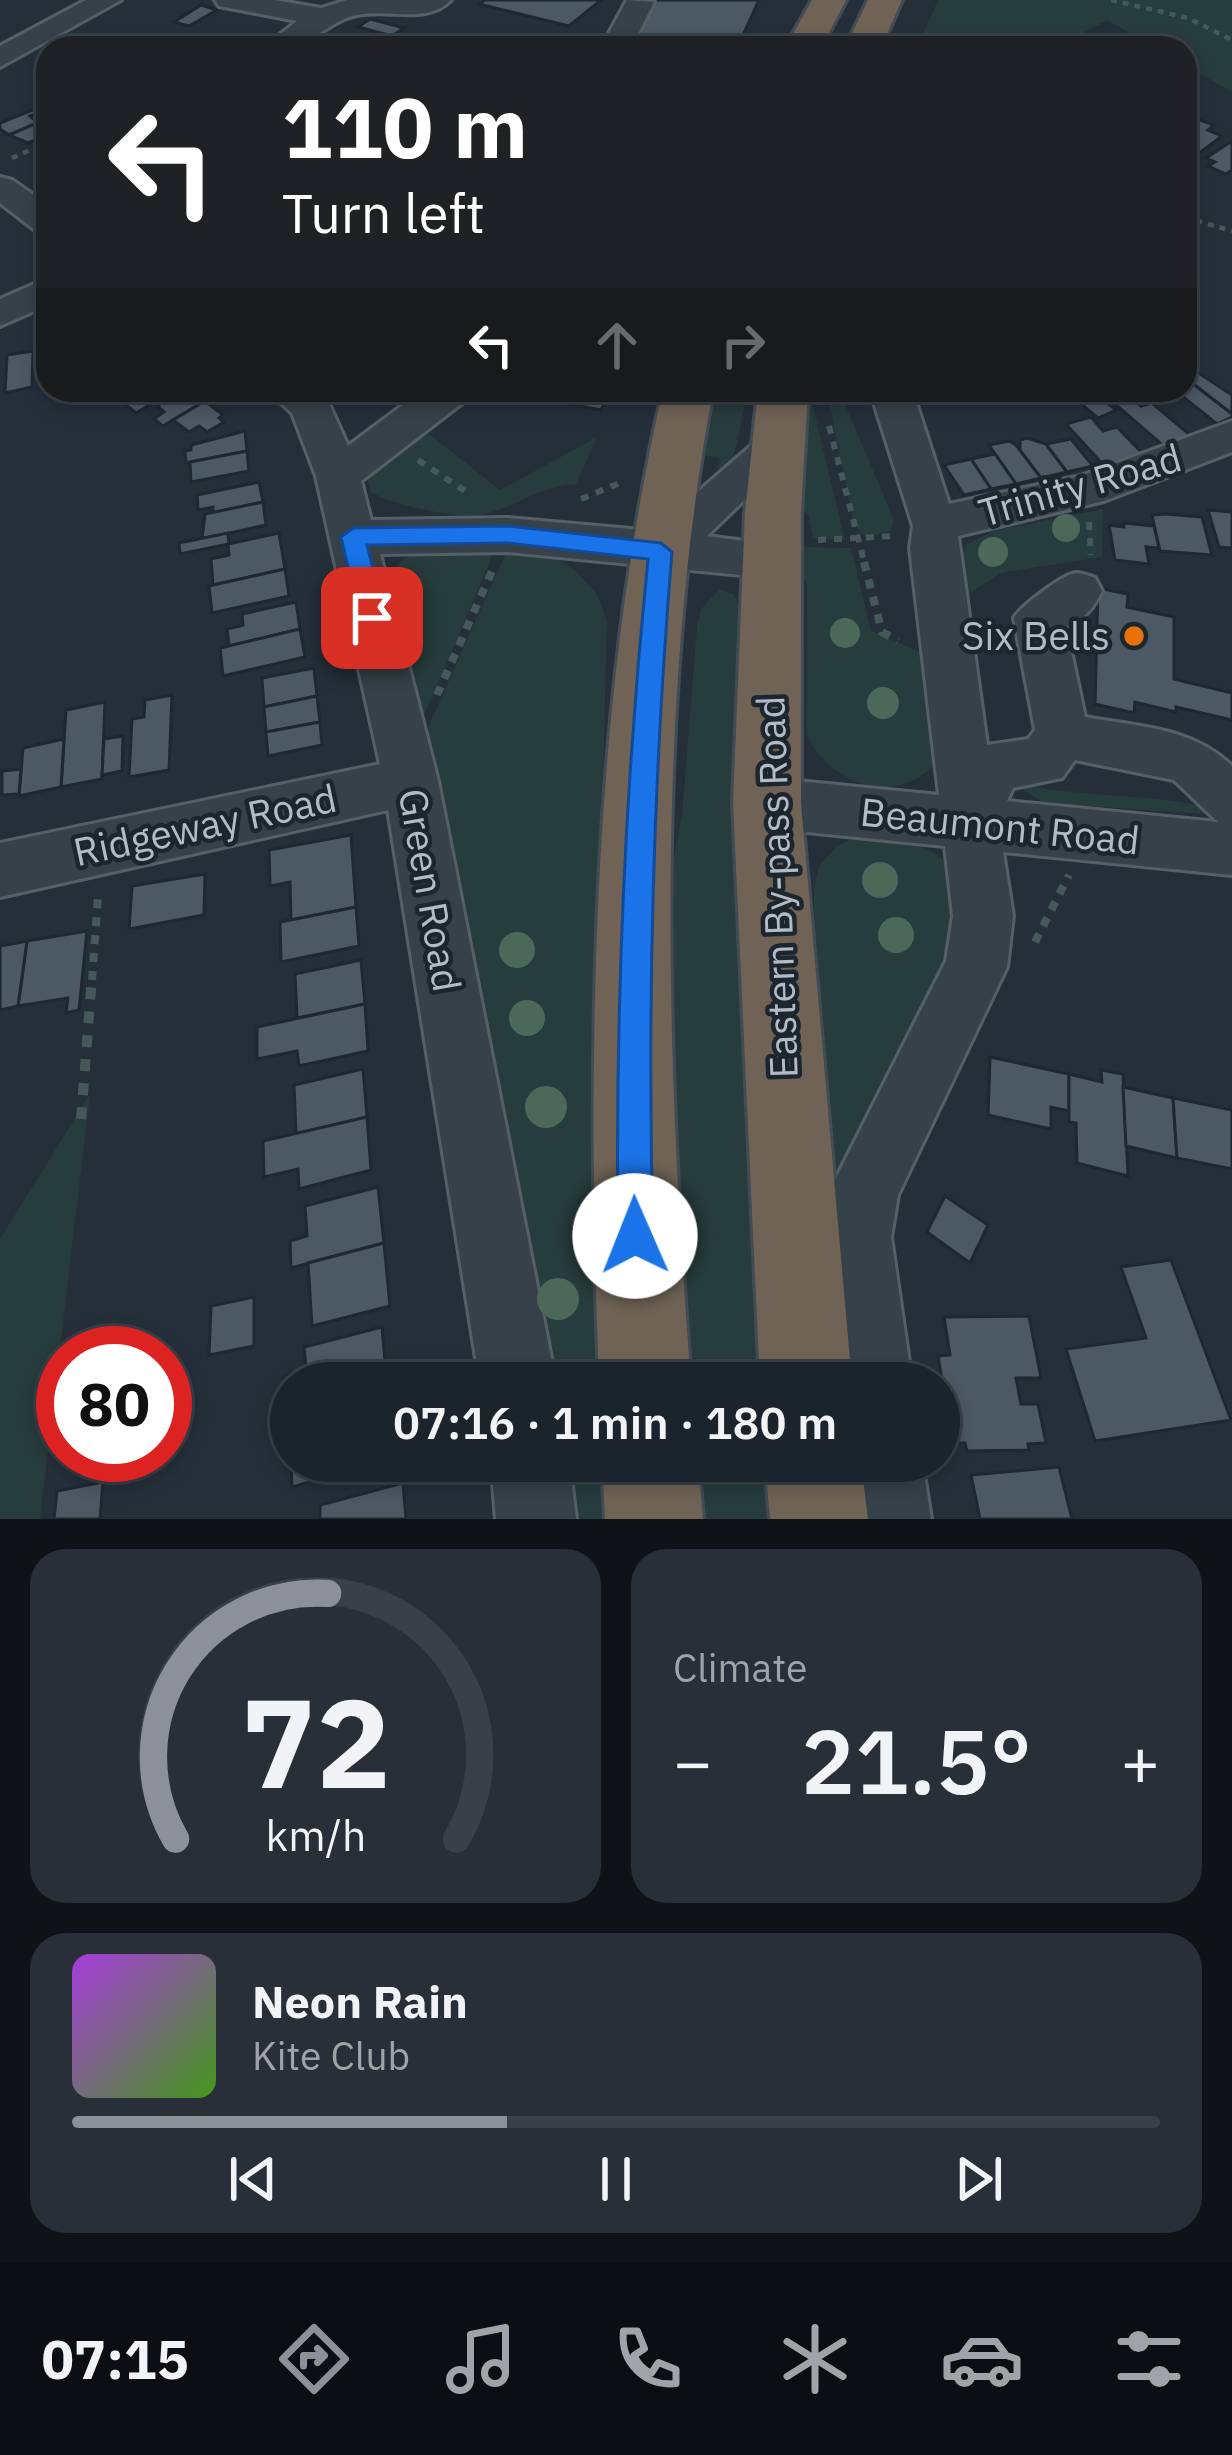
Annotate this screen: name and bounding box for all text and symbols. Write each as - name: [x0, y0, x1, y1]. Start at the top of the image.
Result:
- text: 110 m: [282, 72, 528, 181]
- icon: left: [84, 84, 240, 240]
- text: Turn left: [282, 178, 485, 248]
- icon: left: [458, 312, 524, 378]
- icon: ahead: [584, 312, 650, 378]
- icon: right: [710, 312, 776, 378]
- street label: Trinity Road: [973, 431, 1187, 538]
- pin: [321, 567, 423, 669]
- icon: arrive: [339, 585, 405, 651]
- place label: Six Bells: [962, 610, 1110, 661]
- marker: Six Bells: [1121, 623, 1147, 649]
- street label: Eastern By-pass Road: [744, 695, 809, 1079]
- street label: Ridgeway Road: [69, 772, 341, 877]
- street label: Green Road: [388, 785, 473, 995]
- street label: Beaumont Road: [858, 785, 1142, 866]
- position arrow: [572, 1173, 698, 1299]
- speed limit sign: 80: [36, 1326, 192, 1482]
- text: 07:16 · 1 min · 180 m: [393, 1393, 837, 1451]
- text: Climate: [673, 1642, 807, 1693]
- text: 72: [241, 1660, 390, 1822]
- text: 21.5°: [801, 1702, 1032, 1819]
- text: −: [673, 1718, 713, 1804]
- text: +: [1120, 1718, 1160, 1804]
- text: km/h: [265, 1807, 366, 1863]
- text: Neon Rain: [252, 1972, 468, 2030]
- text: Kite Club: [252, 2030, 410, 2081]
- icon: previous: [220, 2146, 286, 2212]
- icon: pause: [583, 2146, 649, 2212]
- icon: next: [946, 2146, 1012, 2212]
- icon: directions: [272, 2317, 356, 2401]
- icon: music: [439, 2317, 523, 2401]
- icon: phone: [606, 2317, 690, 2401]
- icon: climate: [773, 2317, 857, 2401]
- icon: car: [940, 2317, 1024, 2401]
- icon: filters: [1107, 2317, 1191, 2401]
- text: 07:15: [41, 2324, 189, 2394]

